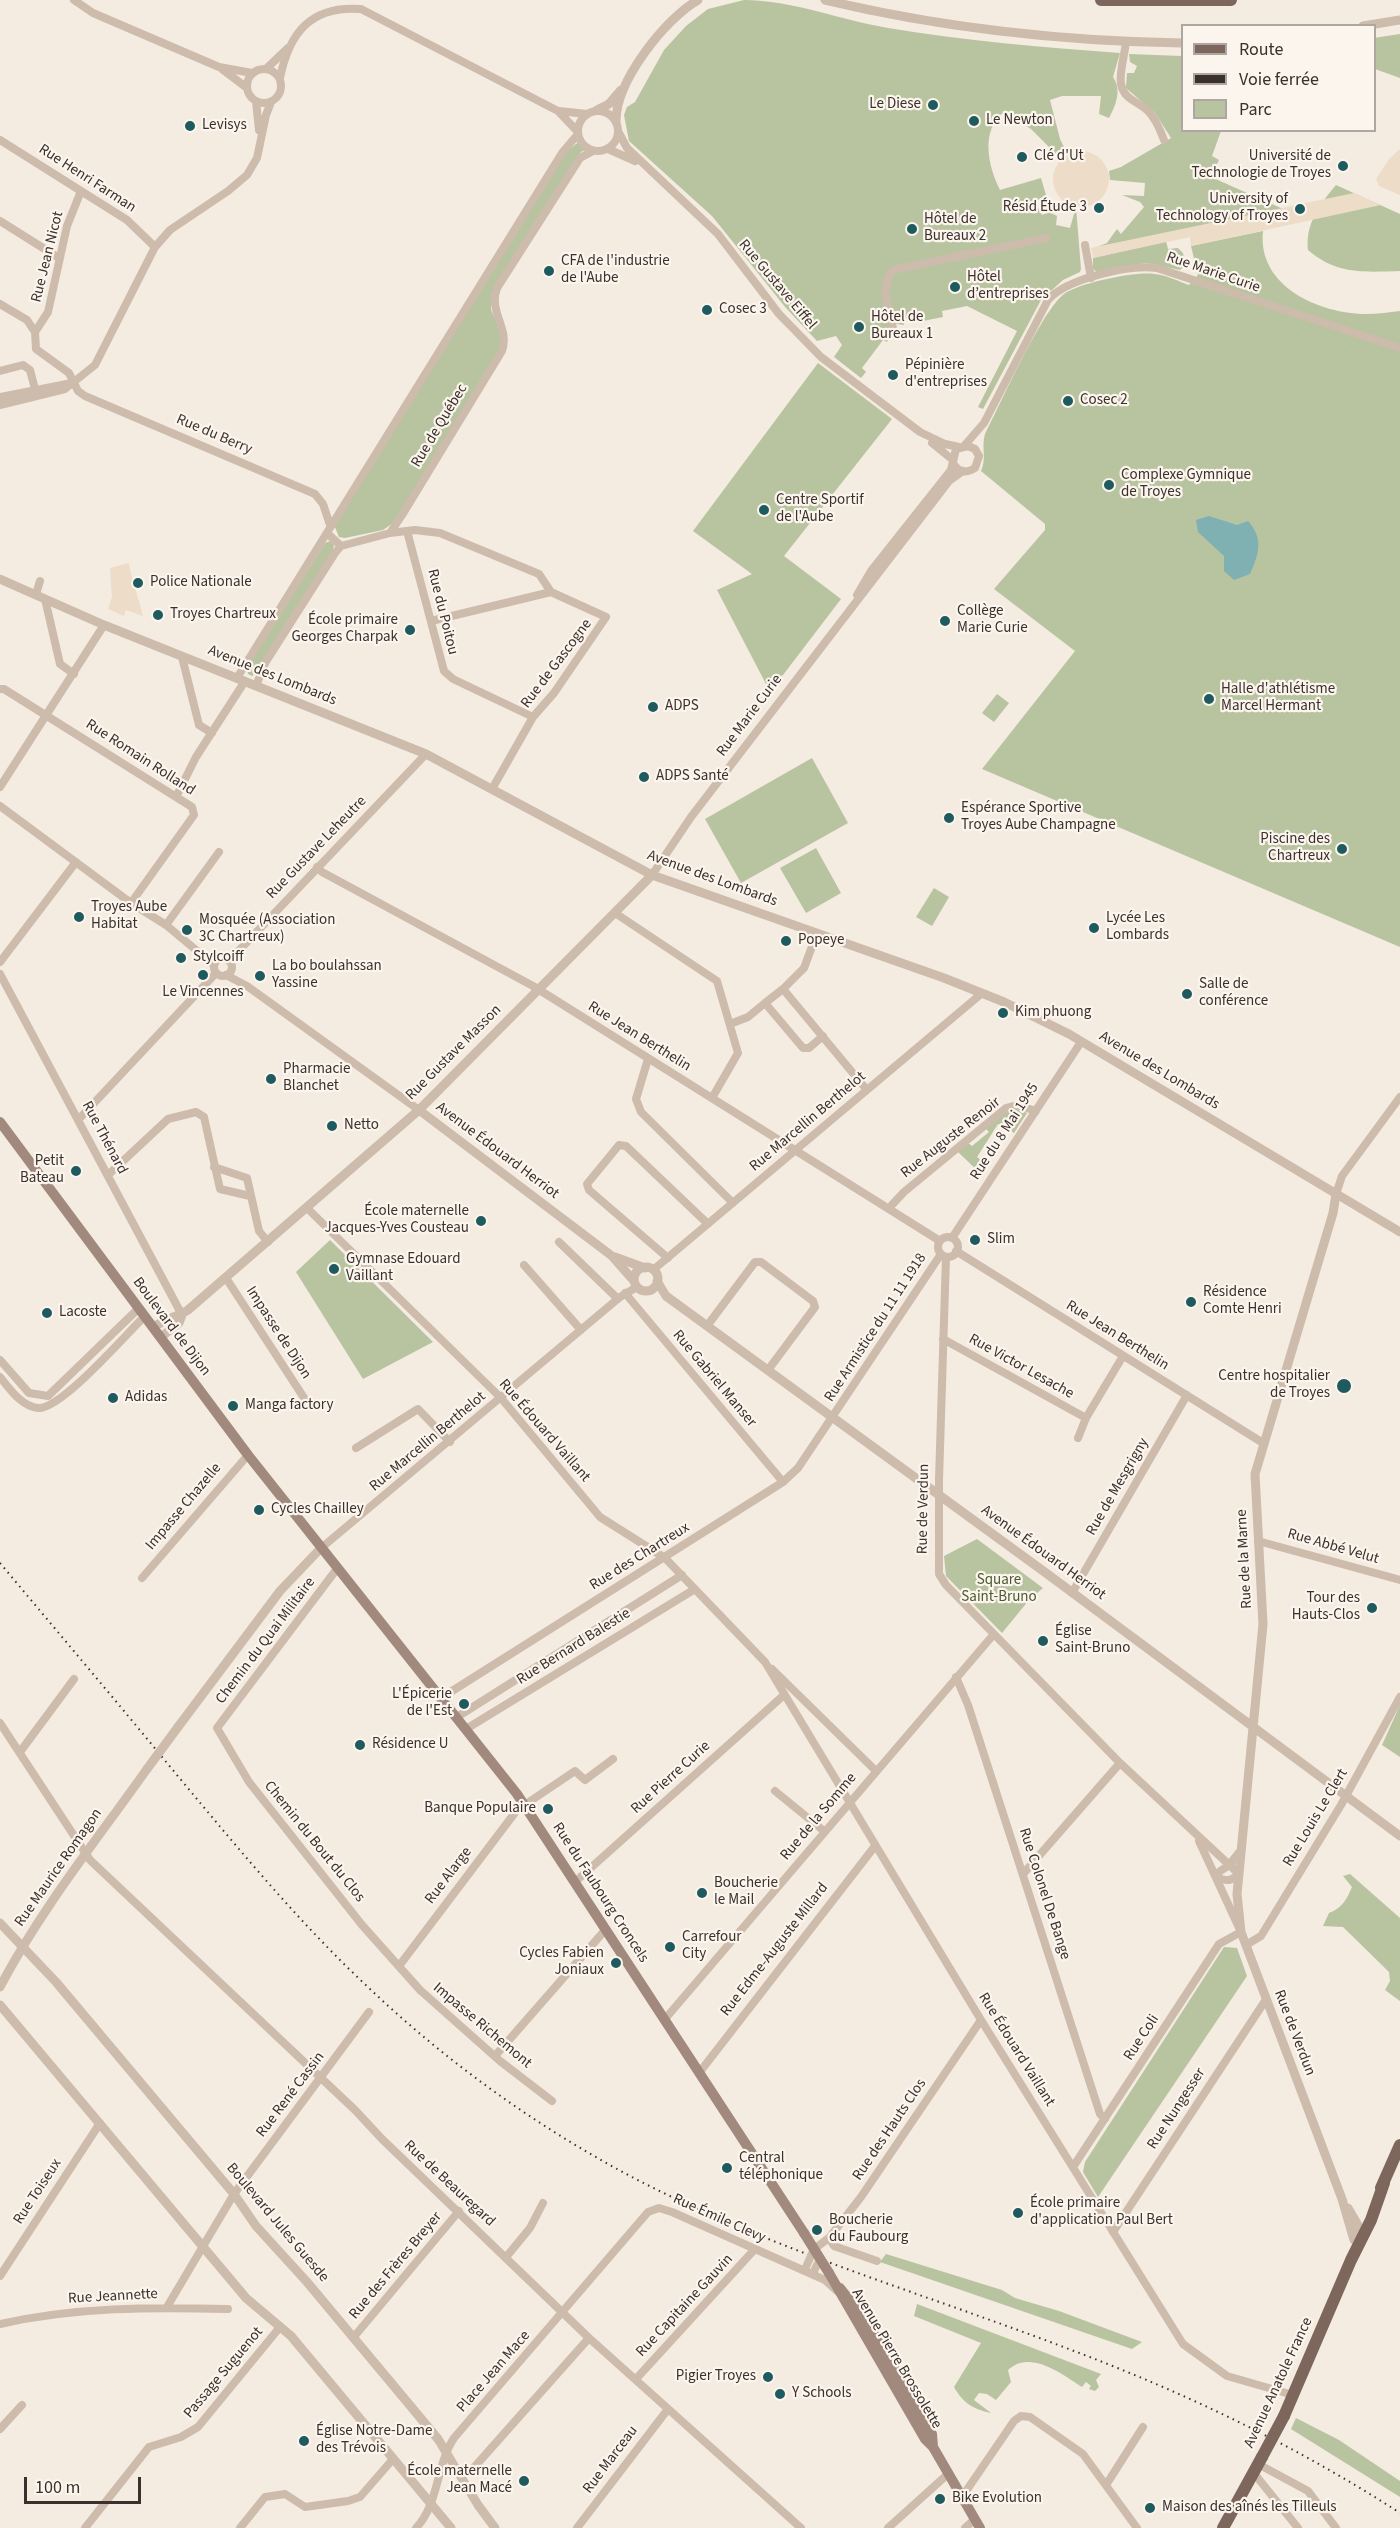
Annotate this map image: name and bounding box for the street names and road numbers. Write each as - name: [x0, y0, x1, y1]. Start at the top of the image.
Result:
- street label: Rue Henri Farman: [35, 141, 139, 217]
- street label: Rue Jean Nicot: [28, 210, 68, 304]
- street label: Rue Gustave Eiffel: [734, 236, 820, 334]
- street label: Rue Marie Curie: [1164, 249, 1262, 297]
- street label: Rue de Québec: [408, 381, 472, 471]
- street label: Rue du Berry: [173, 411, 255, 459]
- street label: Rue du Poitou: [423, 567, 461, 657]
- street label: Rue de Gascogne: [518, 616, 596, 712]
- street label: Avenue des Lombards: [205, 642, 339, 710]
- street label: Rue Marie Curie: [713, 672, 787, 760]
- street label: Rue Romain Rolland: [82, 716, 198, 800]
- street label: Rue Gustave Leheutre: [263, 793, 371, 903]
- street label: Avenue des Lombards: [644, 847, 780, 911]
- street label: Rue Jean Berthelin: [584, 998, 694, 1076]
- street label: Rue Gustave Masson: [403, 1002, 505, 1104]
- street label: Avenue des Lombards: [1096, 1028, 1222, 1114]
- street label: Rue Marcellin Berthelot: [746, 1068, 870, 1176]
- street label: Rue du 8 Mai 1945: [967, 1080, 1043, 1184]
- street label: Rue Auguste Renoir: [898, 1094, 1004, 1182]
- street label: Rue Thénard: [77, 1098, 131, 1178]
- street label: Avenue Édouard Herriot: [432, 1099, 562, 1203]
- street label: Rue Armistice du 11 11 1918: [821, 1250, 931, 1406]
- street label: Boulevard de Dijon: [128, 1274, 214, 1380]
- street label: Impasse de Dijon: [241, 1283, 315, 1383]
- street label: Rue Jean Berthelin: [1062, 1297, 1172, 1375]
- street label: Rue Gabriel Manser: [668, 1327, 760, 1431]
- street label: Rue Victor Lesache: [965, 1331, 1077, 1403]
- street label: Rue Édouard Vaillant: [494, 1376, 594, 1486]
- street label: Rue Marcellin Berthelot: [366, 1388, 490, 1496]
- street label: Rue de Mesgrigny: [1083, 1435, 1153, 1539]
- street label: Impasse Chazelle: [142, 1460, 226, 1554]
- street label: Rue de Verdun: [914, 1464, 934, 1554]
- street label: Avenue Édouard Herriot: [977, 1502, 1109, 1604]
- street label: Rue de la Marne: [1233, 1509, 1257, 1609]
- street label: Rue des Chartreux: [587, 1519, 693, 1595]
- street label: Rue Abbé Velut: [1285, 1525, 1381, 1569]
- street label: Chemin du Quai Militaire: [212, 1574, 320, 1708]
- street label: Rue Bernard Balestie: [514, 1605, 634, 1689]
- street label: Rue Pierre Curie: [628, 1738, 714, 1818]
- street label: Rue Louis Le Clert: [1280, 1766, 1352, 1870]
- street label: Rue de la Somme: [777, 1770, 861, 1864]
- street label: Chemin du Bout du Clos: [260, 1778, 368, 1906]
- street label: Rue Maurice Romagon: [12, 1806, 106, 1930]
- street label: Rue du Faubourg Croncels: [548, 1820, 652, 1966]
- street label: Rue Colonel De Bange: [1014, 1826, 1074, 1962]
- street label: Rue Alarge: [422, 1844, 476, 1908]
- street label: Rue Edme-Auguste Millard: [717, 1880, 833, 2020]
- street label: Impasse Richemont: [429, 1979, 535, 2073]
- street label: Rue de Verdun: [1269, 1987, 1319, 2079]
- street label: Rue Édouard Vaillant: [974, 1990, 1058, 2110]
- street label: Rue Coli: [1120, 2012, 1164, 2064]
- street label: Rue René Cassin: [253, 2049, 329, 2141]
- street label: Rue Nungesser: [1144, 2065, 1210, 2153]
- street label: Rue des Hauts Clos: [849, 2076, 931, 2184]
- street label: Rue de Beauregard: [400, 2137, 498, 2231]
- street label: Rue Toiseux: [10, 2156, 66, 2228]
- street label: Boulevard Jules Guesde: [222, 2160, 332, 2286]
- street label: Rue Émile Clevy: [670, 2191, 768, 2247]
- street label: Rue des Frères Breyer: [346, 2209, 446, 2323]
- street label: Rue Capitaine Gauvin: [633, 2251, 737, 2361]
- street label: Rue Jeannette: [68, 2286, 158, 2308]
- street label: Avenue Pierre Brossolette: [847, 2286, 945, 2432]
- street label: Avenue Anatole France: [1241, 2315, 1317, 2451]
- street label: Passage Suguenot: [181, 2324, 267, 2422]
- street label: Place Jean Mace: [454, 2327, 534, 2417]
- street label: Rue Marceau: [580, 2423, 642, 2497]

